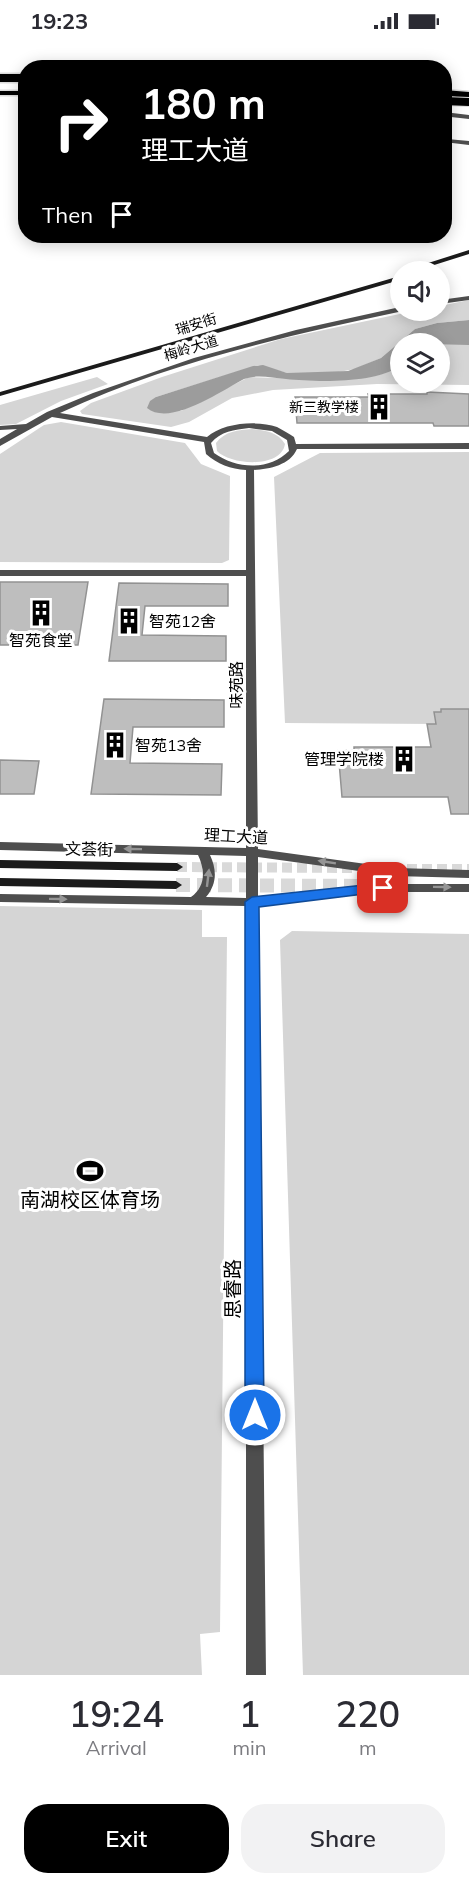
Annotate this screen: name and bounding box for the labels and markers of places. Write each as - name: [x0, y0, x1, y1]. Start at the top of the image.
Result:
- building icon: 新三教学楼: [364, 392, 394, 422]
- place label: 新三教学楼: [289, 398, 359, 416]
- building icon: 智苑食堂: [26, 598, 56, 628]
- building icon: 智苑12舍: [114, 606, 144, 636]
- place label: 智苑12舍: [149, 611, 216, 631]
- place label: 智苑食堂: [9, 630, 73, 650]
- building icon: 智苑13舍: [100, 730, 130, 760]
- place label: 智苑13舍: [135, 735, 202, 755]
- building icon: 管理学院楼: [389, 744, 419, 774]
- place label: 管理学院楼: [304, 749, 384, 769]
- pin: [357, 862, 408, 913]
- sports icon: 南湖校区体育场: [75, 1156, 105, 1186]
- place label: 南湖校区体育场: [20, 1187, 160, 1212]

